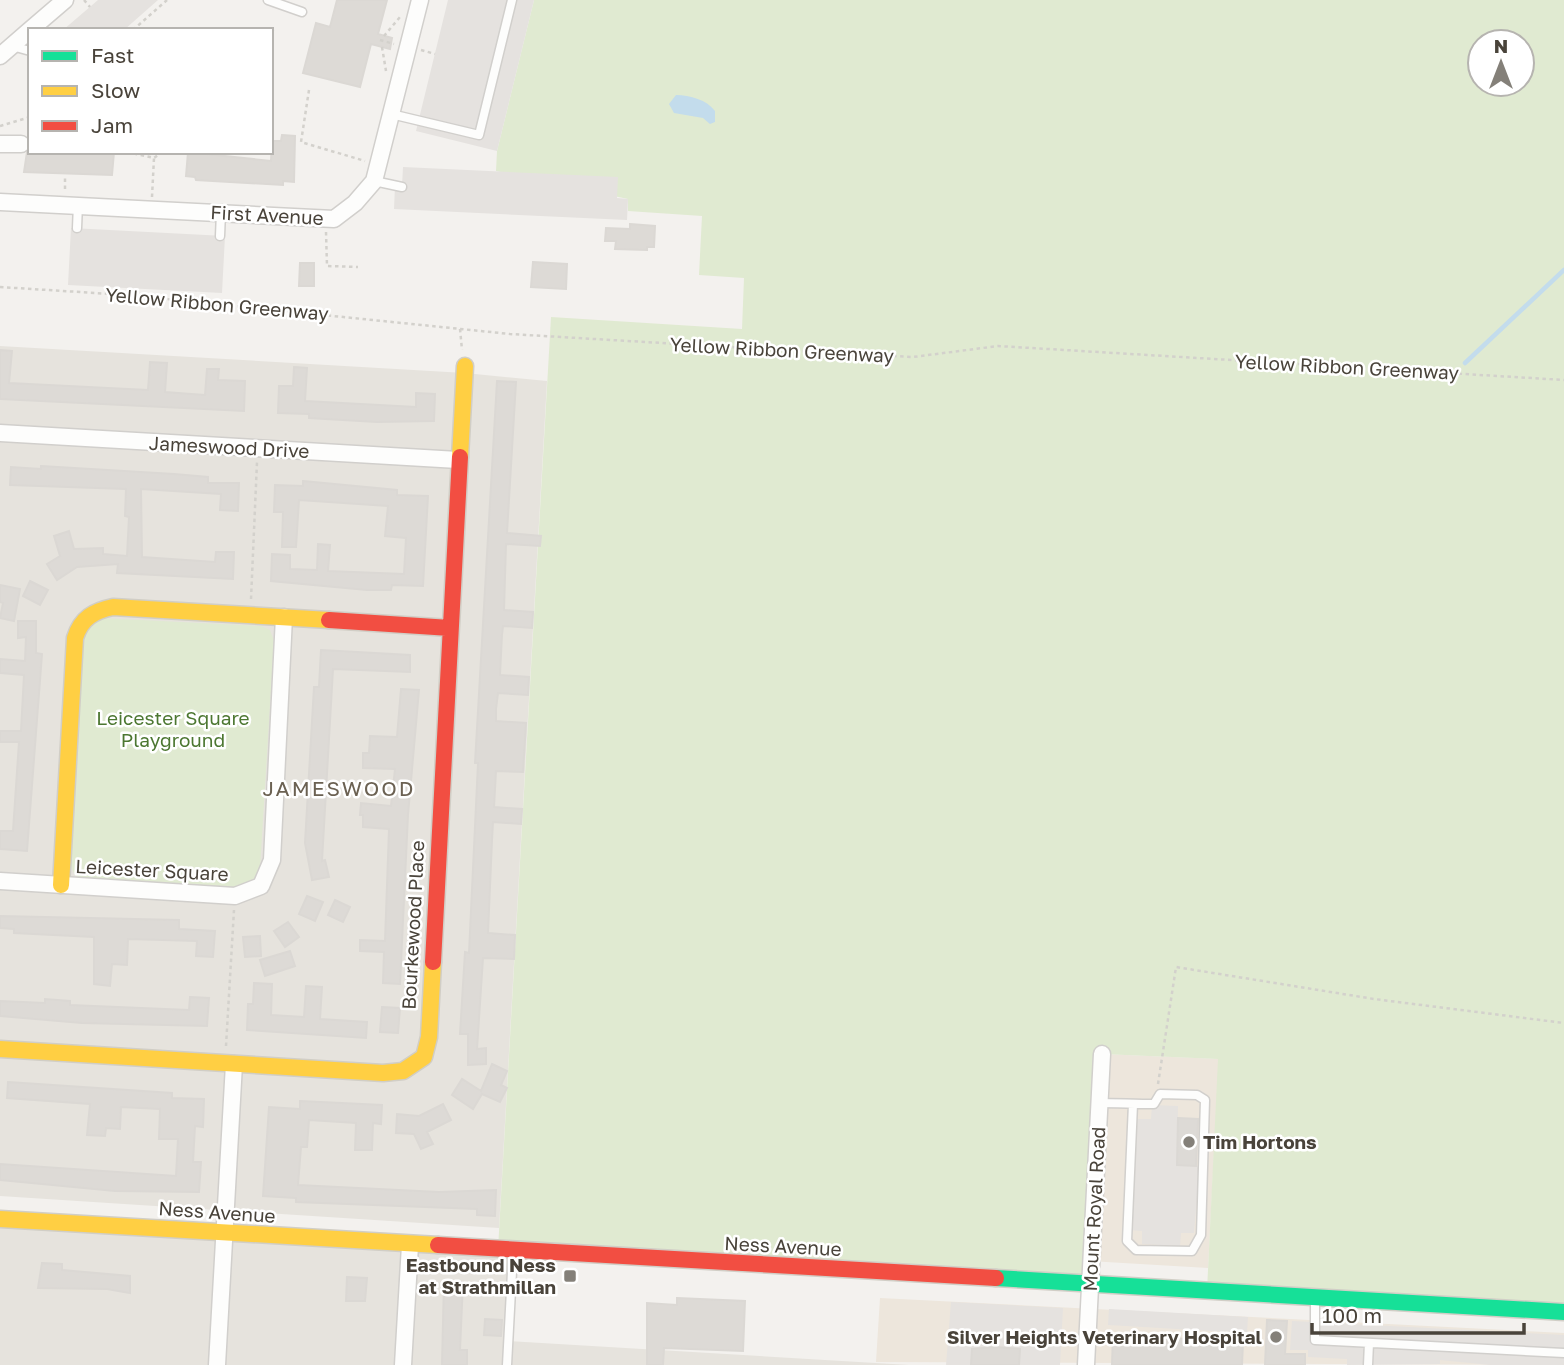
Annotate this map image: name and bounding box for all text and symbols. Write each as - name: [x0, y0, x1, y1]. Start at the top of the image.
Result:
- legend: [28, 28, 273, 154]
- north arrow: [1466, 28, 1536, 98]
- text: N: [1494, 34, 1508, 57]
- text: Fast: [91, 42, 134, 68]
- text: Slow: [91, 77, 140, 103]
- text: Jam: [91, 112, 133, 138]
- street label: First Avenue: [210, 200, 324, 229]
- street label: Yellow Ribbon Greenway: [104, 282, 330, 325]
- street label: Yellow Ribbon Greenway: [669, 332, 895, 367]
- street label: Yellow Ribbon Greenway: [1234, 349, 1460, 384]
- street label: Jameswood Drive: [148, 431, 310, 462]
- park label: Leicester Square Playground: [96, 706, 250, 751]
- district label: JAMESWOOD: [263, 775, 415, 801]
- street label: Bourkewood Place: [397, 840, 428, 1010]
- street label: Leicester Square: [75, 854, 229, 885]
- street label: Mount Royal Road: [1078, 1126, 1109, 1292]
- place label: Tim Hortons: [1203, 1130, 1317, 1153]
- marker: Tim Hortons: [1181, 1134, 1197, 1150]
- street label: Ness Avenue: [158, 1196, 276, 1227]
- street label: Ness Avenue: [724, 1231, 842, 1260]
- place label: Eastbound Ness at Strathmillan: [406, 1253, 556, 1298]
- marker: Eastbound Ness at Strathmillan: [562, 1268, 578, 1284]
- scale bar: [1312, 1292, 1524, 1336]
- text: 100 m: [1322, 1302, 1382, 1328]
- place label: Silver Heights Veterinary Hospital: [947, 1325, 1262, 1348]
- marker: Silver Heights Veterinary Hospital: [1268, 1329, 1284, 1345]

